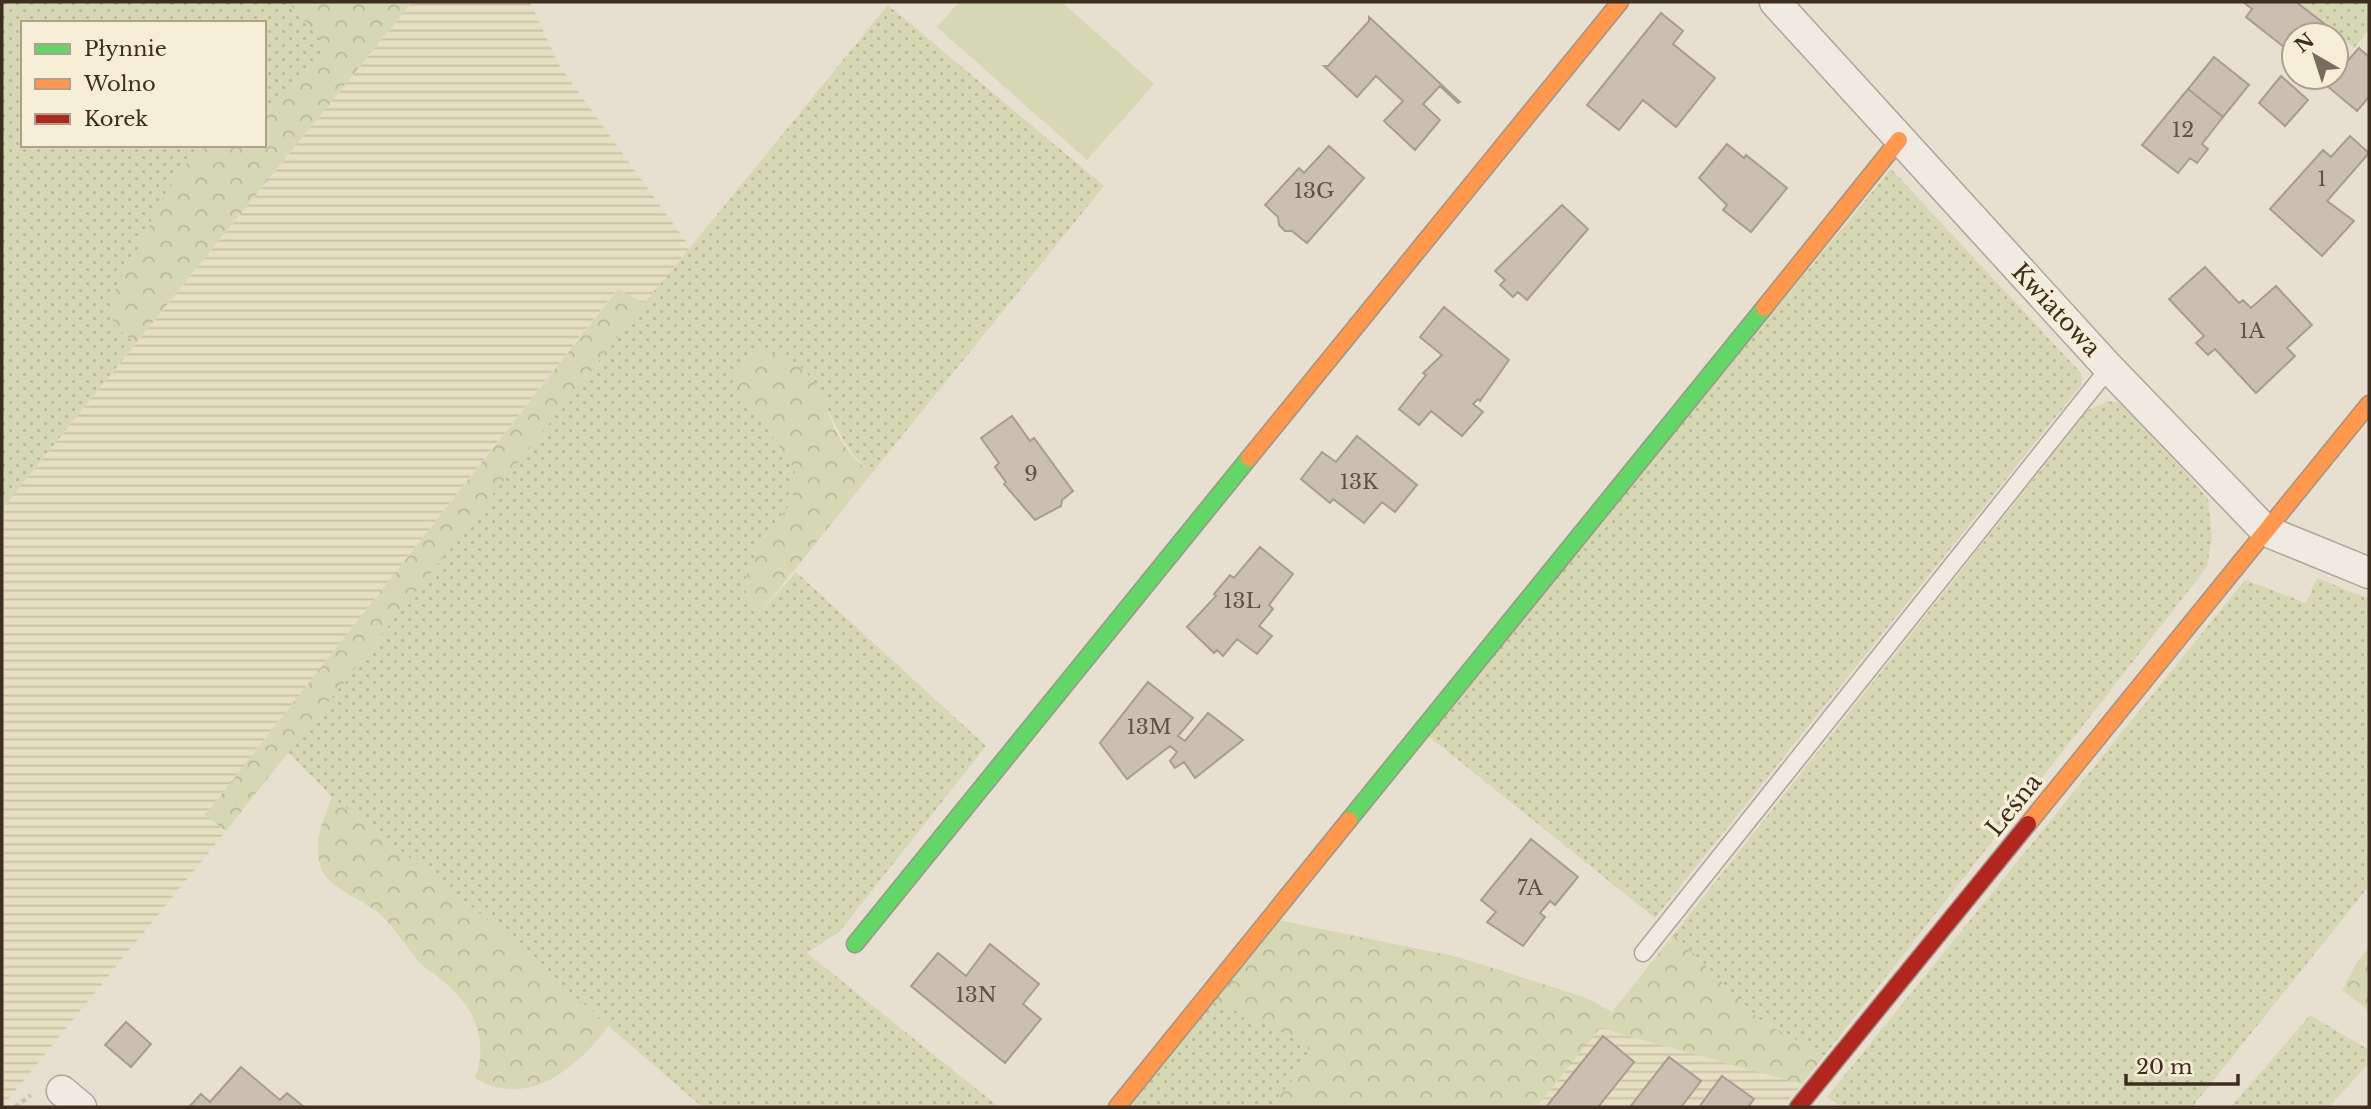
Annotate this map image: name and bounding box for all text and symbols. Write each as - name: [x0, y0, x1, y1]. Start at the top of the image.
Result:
- legend: [21, 21, 266, 147]
- north arrow: [2280, 21, 2350, 91]
- text: N: [2290, 29, 2319, 58]
- text: Płynnie: [84, 36, 167, 62]
- text: Wolno: [83, 71, 156, 97]
- text: Korek: [84, 106, 148, 132]
- house number: 12: [2172, 117, 2194, 143]
- house number: 1: [2317, 166, 2327, 192]
- house number: 13G: [1294, 178, 1334, 204]
- street label: Kwiatowa: [2006, 257, 2107, 363]
- house number: 1A: [2239, 318, 2266, 344]
- house number: 9: [1024, 461, 1038, 487]
- house number: 13K: [1340, 469, 1379, 495]
- house number: 13L: [1223, 588, 1261, 614]
- house number: 13M: [1126, 714, 1172, 740]
- street label: Leśna: [1980, 767, 2048, 842]
- house number: 7A: [1517, 875, 1544, 901]
- house number: 13N: [955, 982, 997, 1008]
- scale bar: [2126, 1042, 2238, 1086]
- text: 20 m: [2136, 1054, 2193, 1080]

